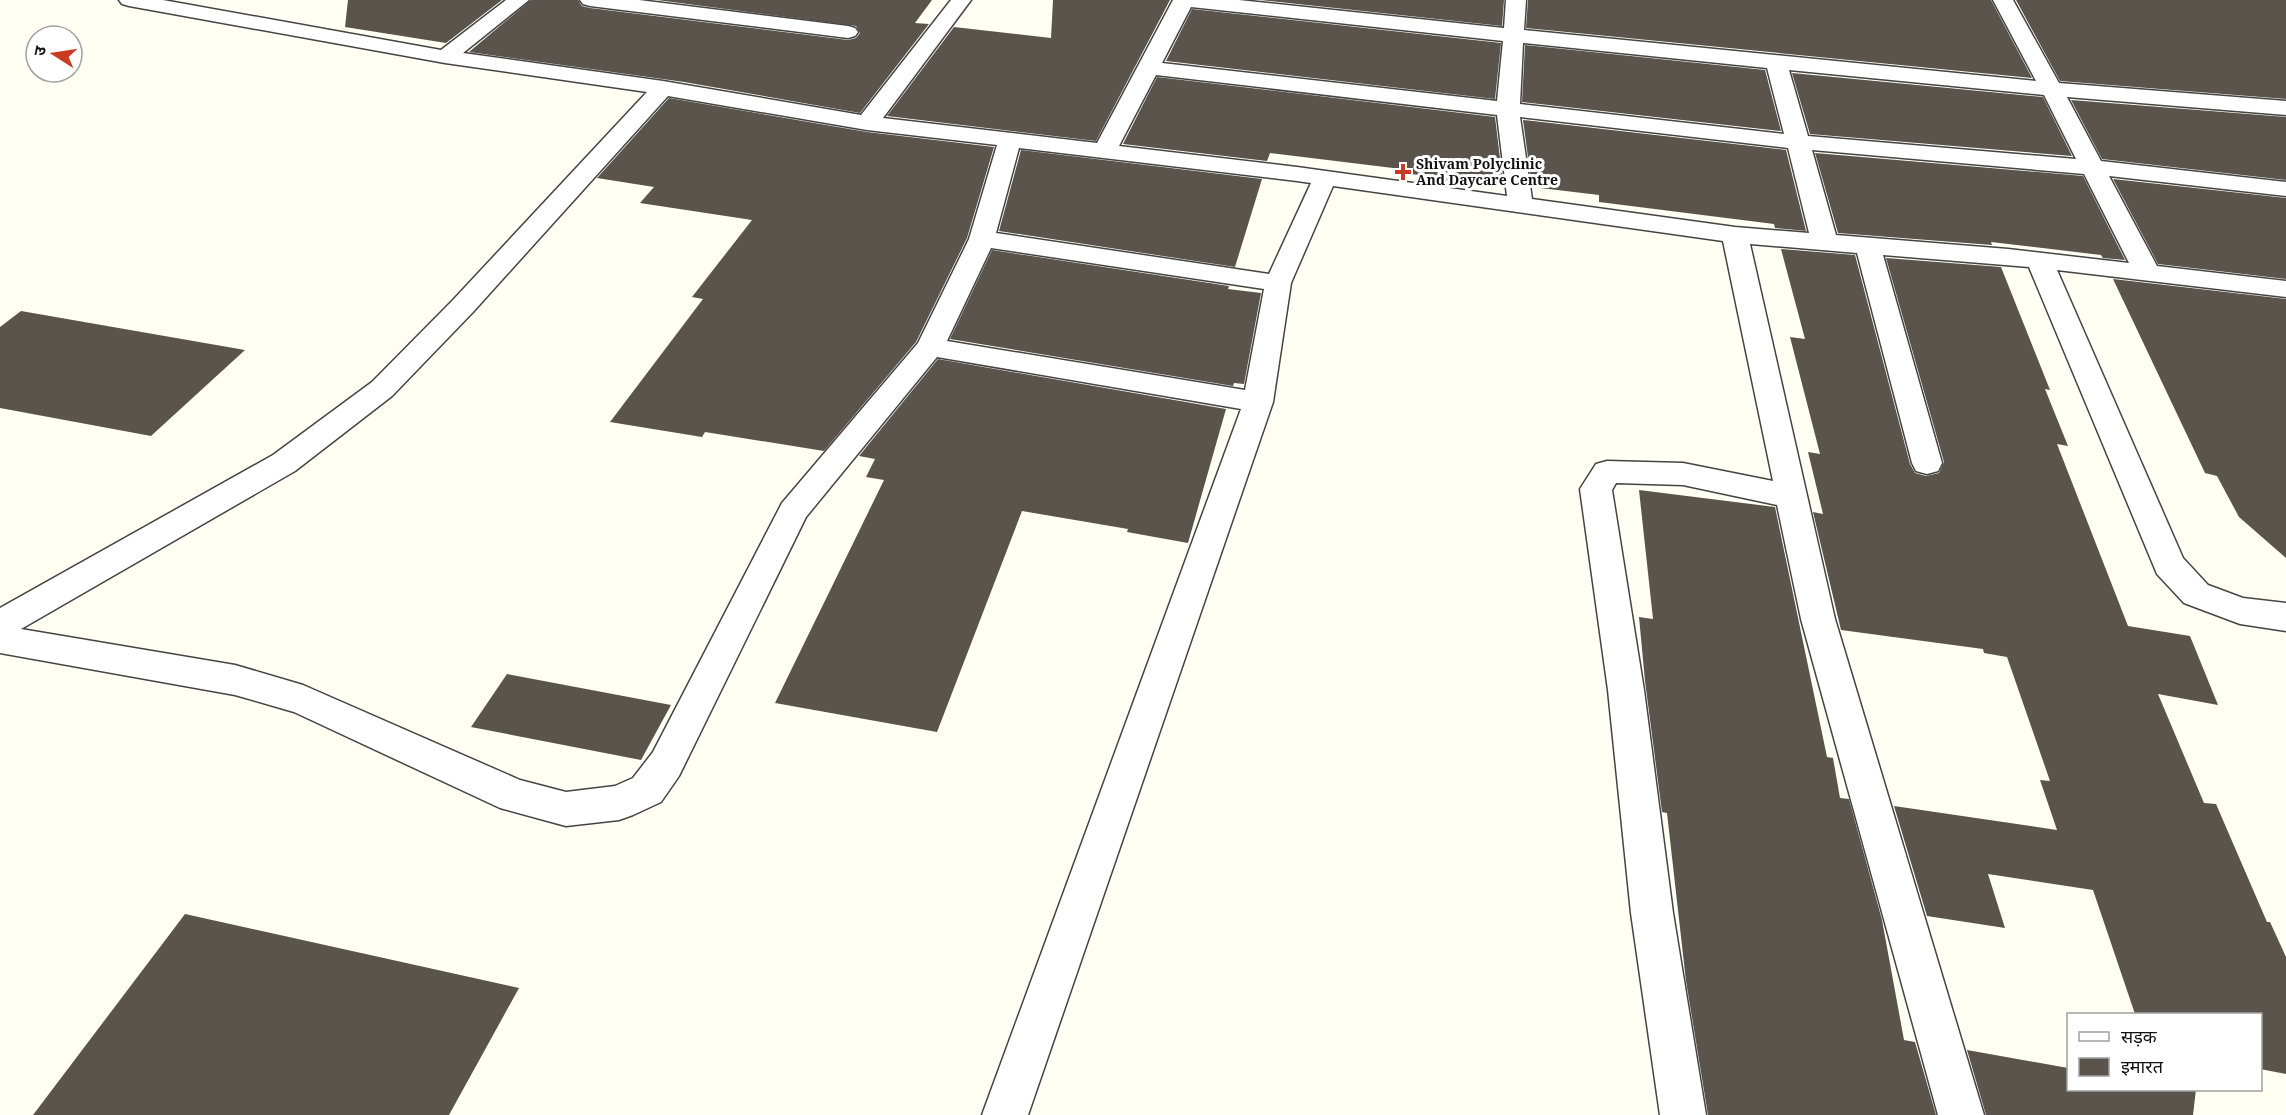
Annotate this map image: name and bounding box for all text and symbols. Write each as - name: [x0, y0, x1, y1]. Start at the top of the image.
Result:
- north arrow: [24, 24, 84, 84]
- text: उ: [28, 43, 51, 58]
- place label: Shivam Polyclinic And Daycare Centre: [1416, 154, 1558, 189]
- marker: Shivam Polyclinic And Daycare Centre: [1394, 163, 1412, 181]
- legend: [2067, 1013, 2262, 1091]
- text: सड़क: [2121, 1024, 2158, 1048]
- text: इमारत: [2121, 1054, 2164, 1078]

